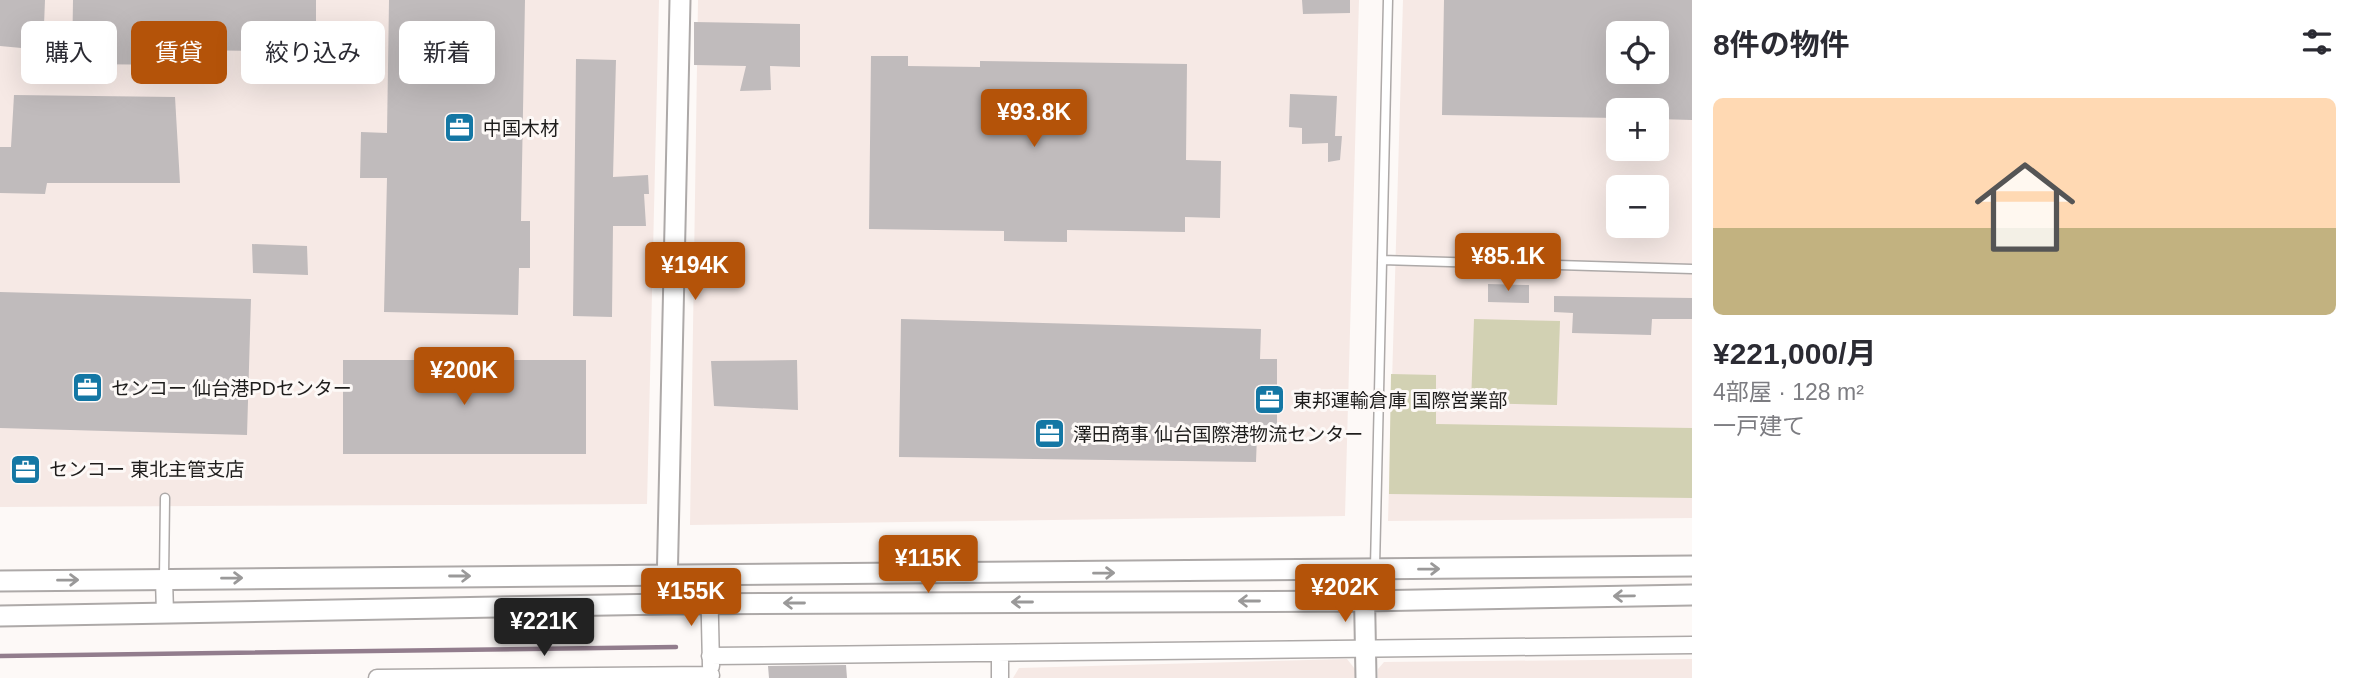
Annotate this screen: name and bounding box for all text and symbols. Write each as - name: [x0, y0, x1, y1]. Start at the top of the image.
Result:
- chip: 購入: [21, 21, 117, 84]
- chip: 賃貸: [131, 21, 227, 84]
- chip: 絞り込み: [241, 21, 385, 84]
- chip: 新着: [399, 21, 495, 84]
- map controls: [1606, 21, 1669, 238]
- button: locate: [1606, 21, 1669, 84]
- icon: filters: [2298, 23, 2336, 61]
- text: 8件の物件: [1713, 28, 1850, 61]
- pin: ¥93.8K: [977, 90, 1091, 149]
- button: +: [1606, 98, 1669, 161]
- text: ¥93.8K: [997, 99, 1071, 125]
- office icon: 中国木材: [443, 111, 477, 145]
- place label: 中国木材: [483, 118, 559, 139]
- icon: home: [1962, 144, 2088, 270]
- button: −: [1606, 175, 1669, 238]
- pin: ¥85.1K: [1451, 233, 1565, 293]
- pin: ¥194K: [646, 243, 744, 302]
- text: ¥85.1K: [1471, 243, 1545, 269]
- text: ¥194K: [661, 252, 729, 278]
- text: ¥221,000/月: [1713, 337, 1876, 370]
- pin: ¥200K: [415, 348, 513, 407]
- text: ¥200K: [430, 357, 498, 383]
- office icon: センコー 仙台港PDセンター: [71, 371, 105, 405]
- place label: センコー 仙台港PDセンター: [111, 378, 352, 399]
- text: 4部屋 · 128 m²: [1713, 379, 1864, 405]
- office icon: 東邦運輸倉庫 国際営業部: [1253, 383, 1287, 417]
- place label: 東邦運輸倉庫 国際営業部: [1293, 390, 1507, 411]
- text: 一戸建て: [1713, 413, 1805, 439]
- office icon: 澤田商事 仙台国際港物流センター: [1033, 417, 1067, 451]
- place label: 澤田商事 仙台国際港物流センター: [1073, 424, 1363, 445]
- office icon: センコー 東北主管支店: [9, 452, 43, 486]
- place label: センコー 東北主管支店: [49, 459, 244, 480]
- pin: ¥115K: [879, 536, 977, 595]
- text: ¥115K: [895, 545, 961, 571]
- one-way arrow: [1418, 562, 1441, 576]
- pin: ¥202K: [1296, 564, 1394, 624]
- one-way arrow: [1092, 566, 1115, 579]
- pin: ¥155K: [642, 568, 740, 628]
- one-way arrow: [448, 569, 471, 583]
- one-way arrow: [221, 571, 244, 585]
- one-way arrow: [56, 573, 79, 587]
- text: ¥202K: [1311, 574, 1379, 600]
- text: ¥155K: [657, 578, 725, 604]
- one-way arrow: [1613, 590, 1636, 603]
- one-way arrow: [1238, 594, 1261, 608]
- one-way arrow: [1011, 595, 1034, 609]
- one-way arrow: [783, 596, 806, 610]
- pin: ¥221K: [495, 598, 593, 658]
- text: ¥221K: [510, 608, 578, 634]

